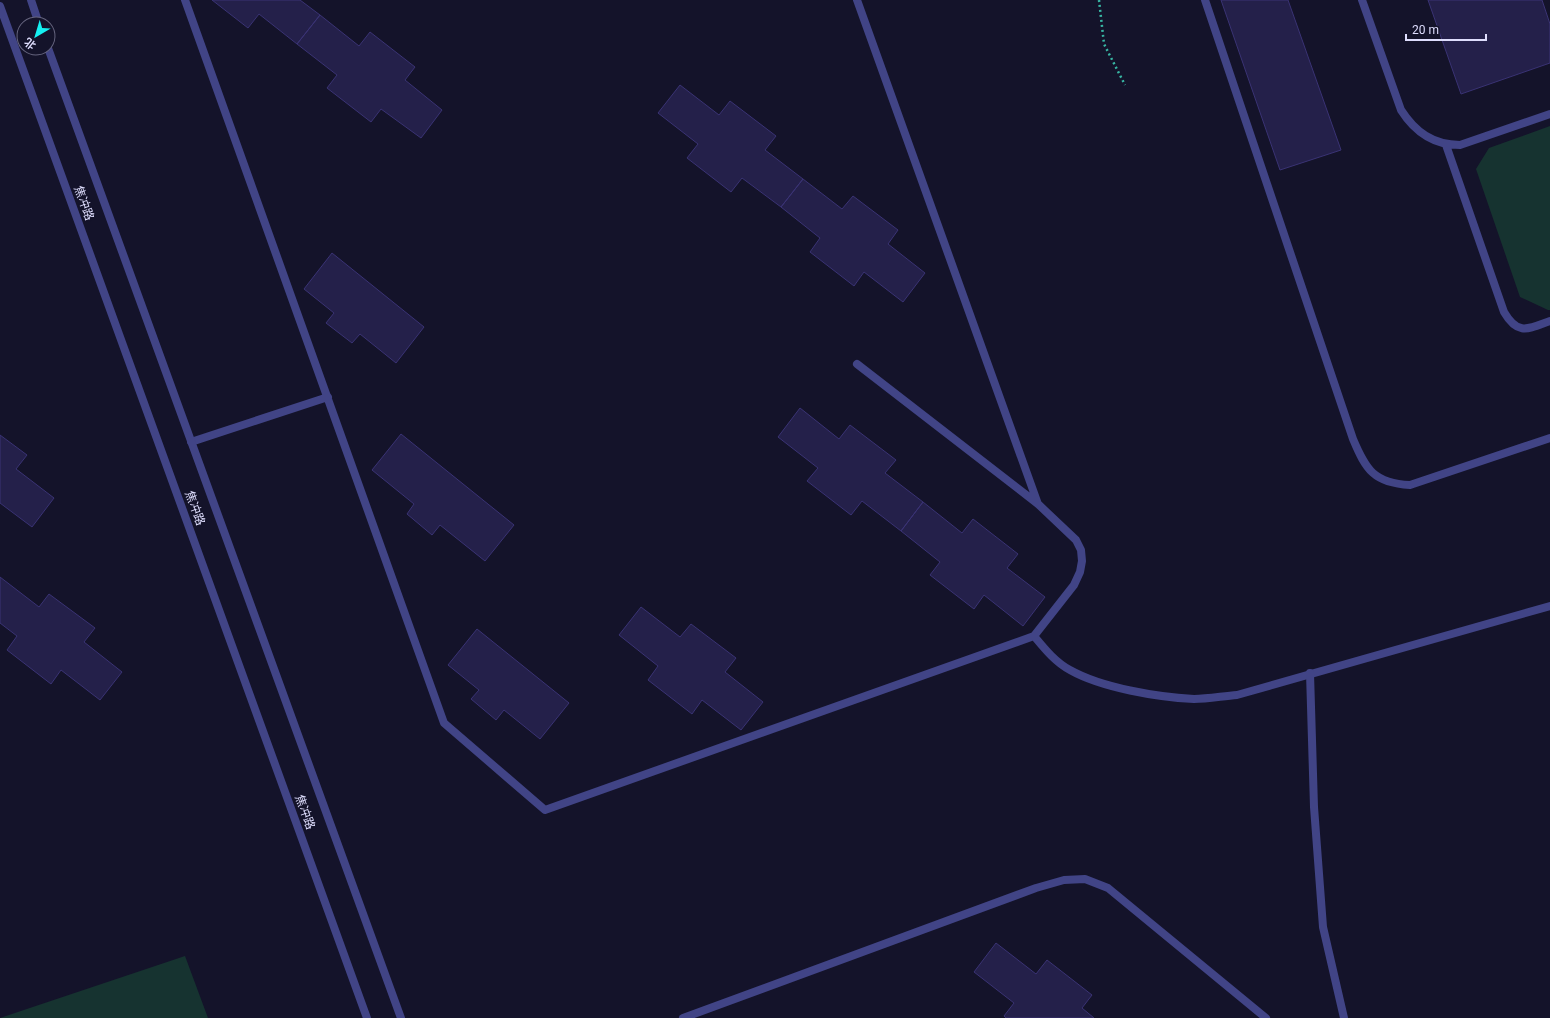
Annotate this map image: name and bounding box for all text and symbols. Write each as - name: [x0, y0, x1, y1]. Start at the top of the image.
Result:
- north arrow: [16, 16, 56, 56]
- scale bar: [1406, 16, 1486, 42]
- text: 20 m: [1412, 23, 1439, 37]
- text: 北: [22, 35, 38, 52]
- street label: 焦冲路: [71, 184, 97, 222]
- street label: 焦冲路: [182, 489, 208, 527]
- street label: 焦冲路: [292, 793, 318, 831]

